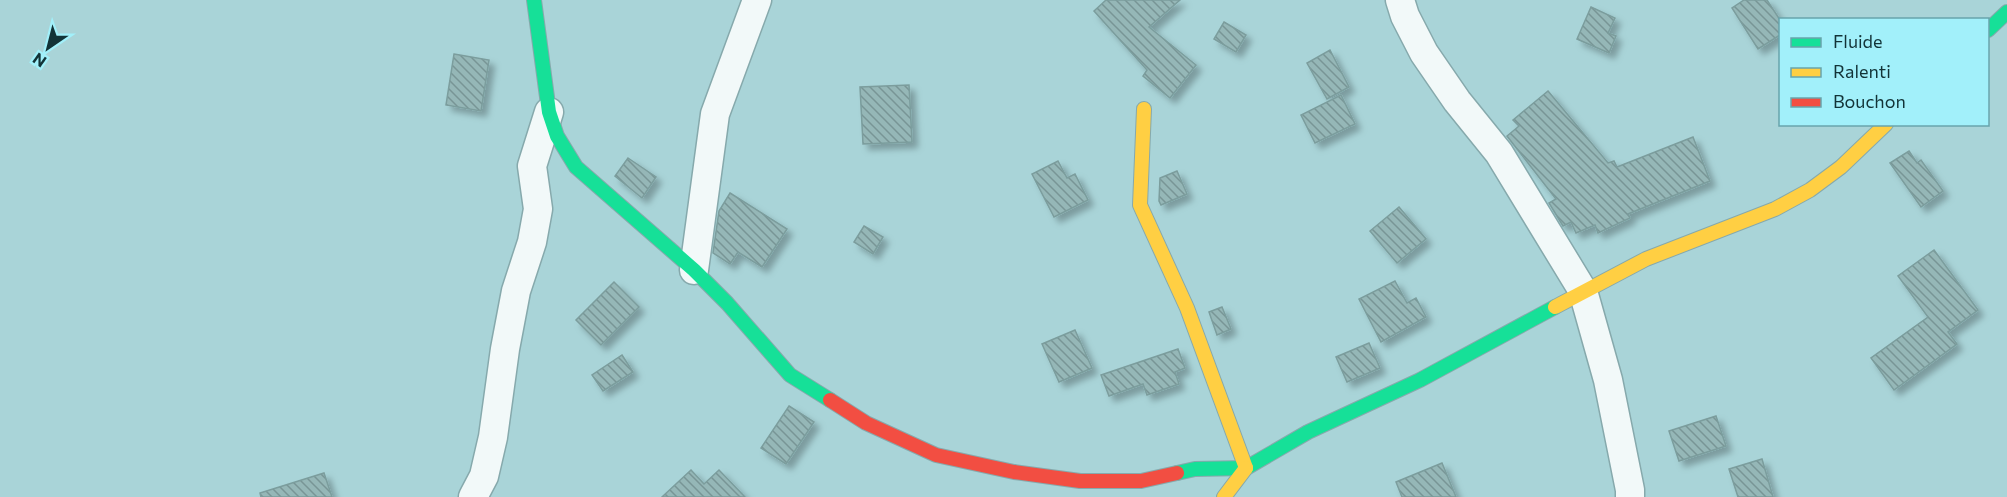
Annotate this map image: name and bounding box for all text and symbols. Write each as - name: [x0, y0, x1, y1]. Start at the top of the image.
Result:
- north arrow: [18, 18, 78, 78]
- legend: [1779, 18, 1989, 126]
- text: Fluide: [1833, 30, 1882, 52]
- text: N: [29, 49, 49, 72]
- text: Ralenti: [1833, 60, 1891, 82]
- text: Bouchon: [1833, 90, 1906, 112]

